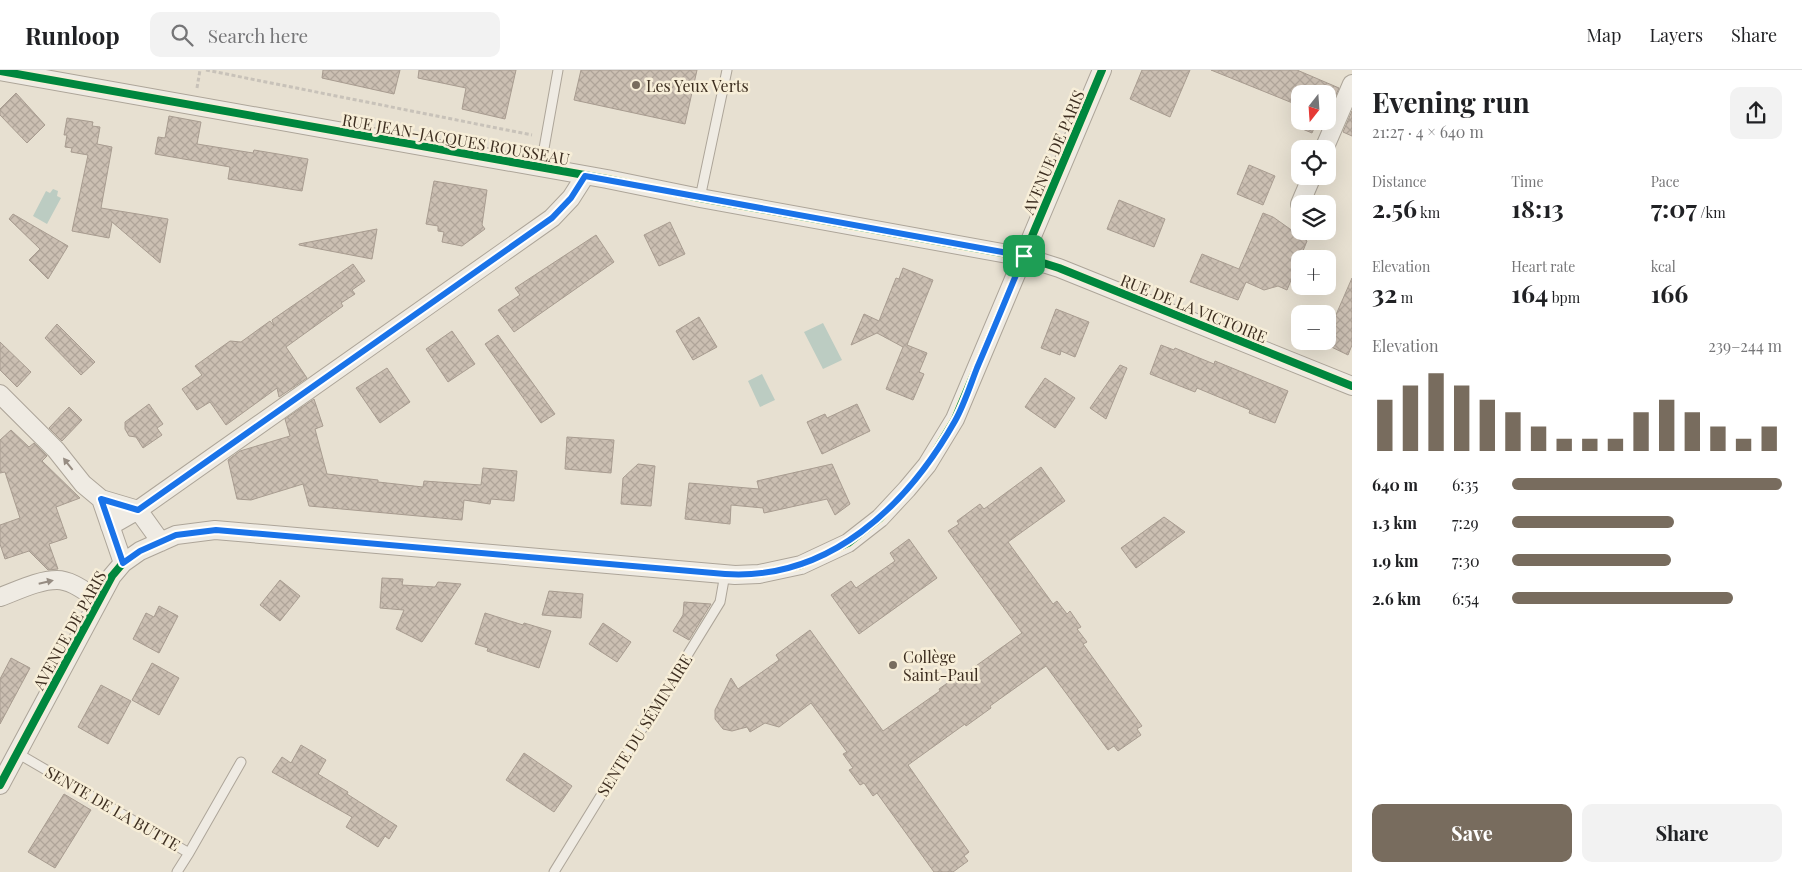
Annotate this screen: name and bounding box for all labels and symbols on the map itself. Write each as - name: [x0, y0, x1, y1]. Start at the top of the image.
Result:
- place label: Les Yeux Verts: [646, 75, 749, 96]
- marker: Les Yeux Verts: [630, 79, 642, 91]
- north arrow: [1291, 85, 1336, 130]
- street label: AVENUE DE PARIS: [1017, 87, 1089, 218]
- street label: RUE JEAN-JACQUES ROUSSEAU: [341, 109, 572, 169]
- pin: [1003, 235, 1045, 277]
- street label: RUE DE LA VICTOIRE: [1117, 269, 1271, 347]
- one-way arrow: [62, 458, 73, 471]
- street label: AVENUE DE PARIS: [27, 567, 110, 694]
- one-way arrow: [39, 578, 54, 586]
- place label: Collège Saint-Paul: [903, 646, 979, 685]
- street label: SENTE DU SÉMINAIRE: [592, 650, 696, 800]
- marker: Collège Saint-Paul: [887, 659, 899, 671]
- street label: SENTE DE LA BUTTE: [42, 761, 184, 855]

